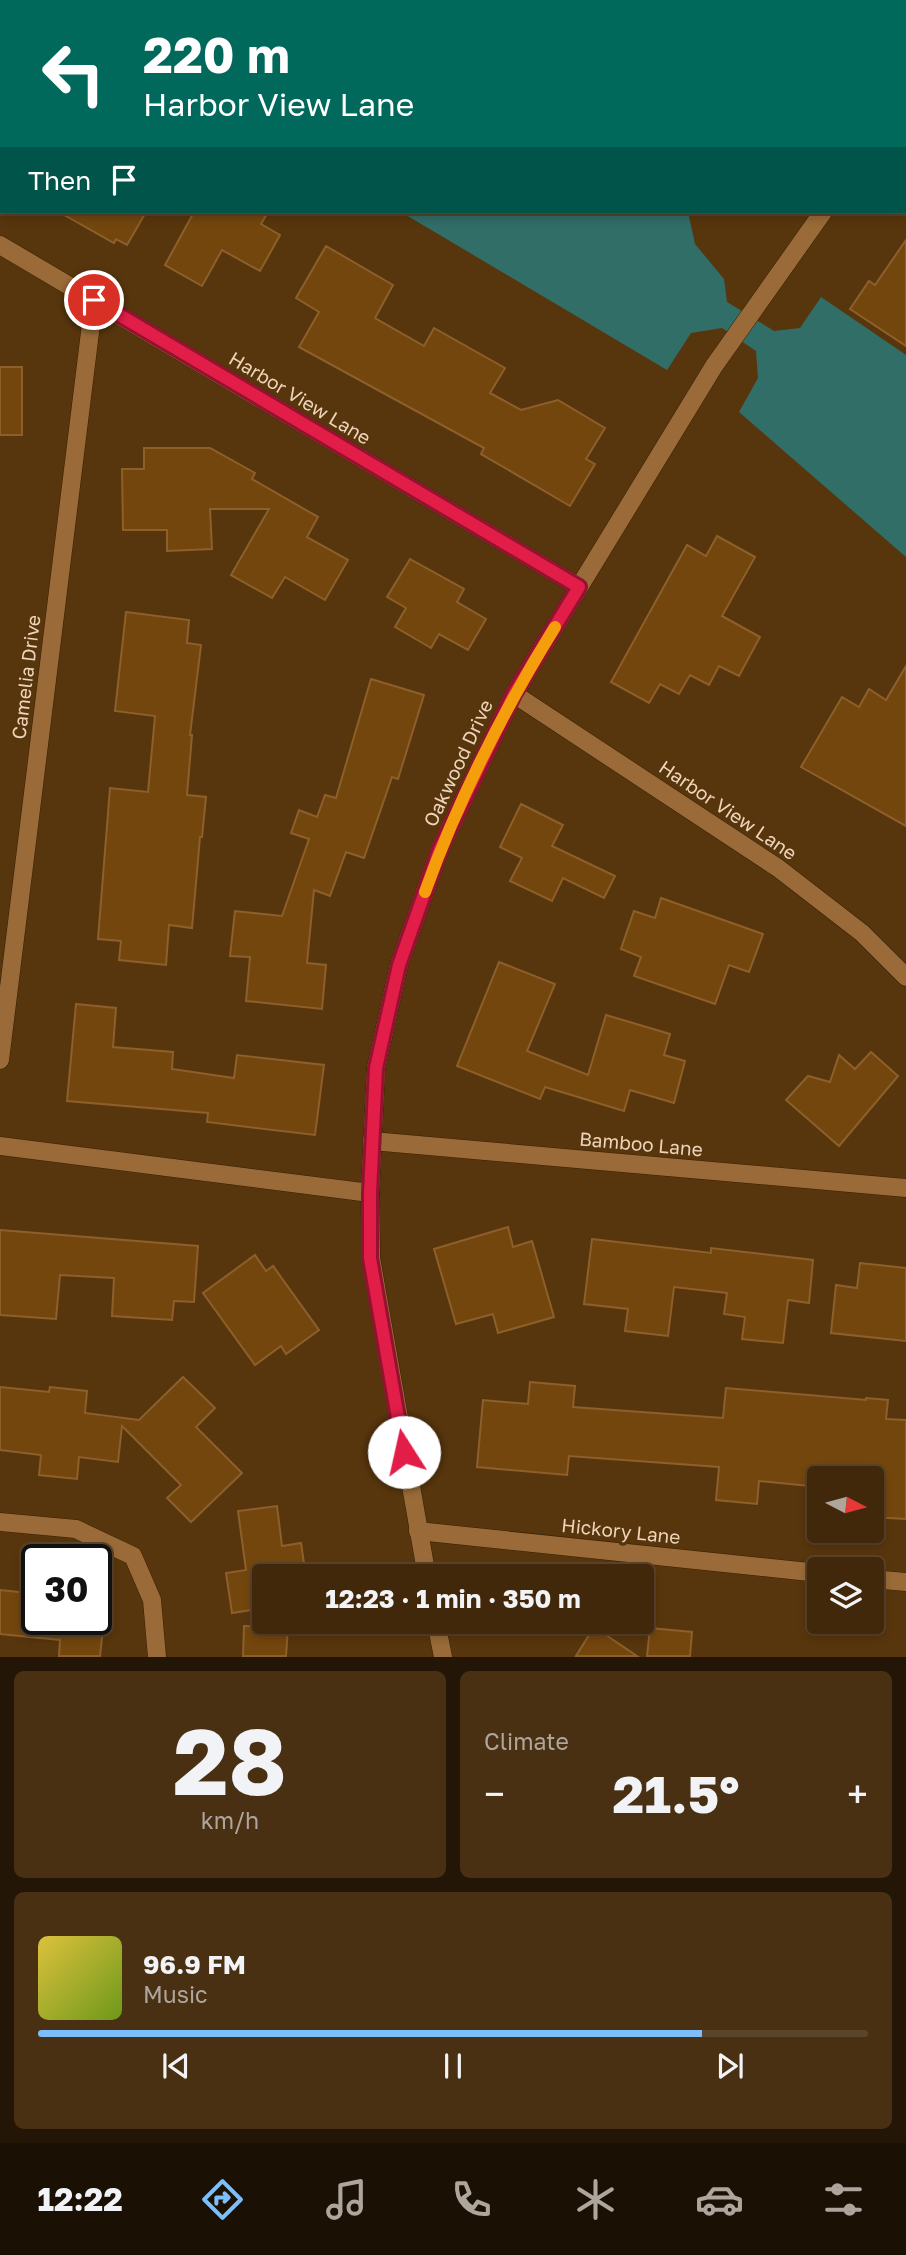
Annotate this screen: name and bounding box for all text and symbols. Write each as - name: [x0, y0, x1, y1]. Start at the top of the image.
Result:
- text: 220 m: [143, 25, 290, 84]
- icon: left: [28, 28, 119, 119]
- text: Harbor View Lane: [143, 85, 414, 123]
- icon: arrive: [105, 161, 143, 199]
- text: Then: [28, 165, 91, 196]
- pin: [64, 270, 124, 330]
- icon: arrive: [75, 281, 113, 319]
- street label: Harbor View Lane: [225, 346, 375, 449]
- street label: Camelia Drive: [6, 613, 45, 740]
- street label: Oakwood Drive: [418, 696, 497, 830]
- street label: Harbor View Lane: [655, 755, 801, 864]
- street label: Bamboo Lane: [578, 1127, 704, 1160]
- position arrow: [367, 1415, 441, 1489]
- north arrow: [807, 1466, 884, 1544]
- map controls: [807, 1466, 884, 1634]
- street label: Hickory Lane: [560, 1513, 682, 1548]
- speed limit sign: 30: [21, 1544, 112, 1635]
- button: layers: [807, 1557, 884, 1634]
- text: 12:23 · 1 min · 350 m: [325, 1583, 581, 1614]
- text: 28: [173, 1706, 287, 1815]
- text: Climate: [484, 1727, 569, 1755]
- text: 21.5°: [612, 1762, 740, 1824]
- text: −: [484, 1771, 505, 1816]
- text: +: [847, 1771, 868, 1816]
- text: km/h: [201, 1806, 259, 1834]
- text: 96.9 FM: [143, 1949, 246, 1980]
- text: Music: [143, 1980, 208, 2008]
- icon: previous: [157, 2047, 195, 2085]
- icon: pause: [434, 2047, 472, 2085]
- icon: next: [711, 2047, 749, 2085]
- icon: directions: [198, 2175, 247, 2224]
- icon: music: [322, 2175, 371, 2224]
- icon: phone: [447, 2175, 496, 2224]
- icon: climate: [571, 2175, 620, 2224]
- icon: car: [695, 2175, 744, 2224]
- icon: filters: [819, 2175, 868, 2224]
- text: 12:22: [38, 2180, 123, 2218]

